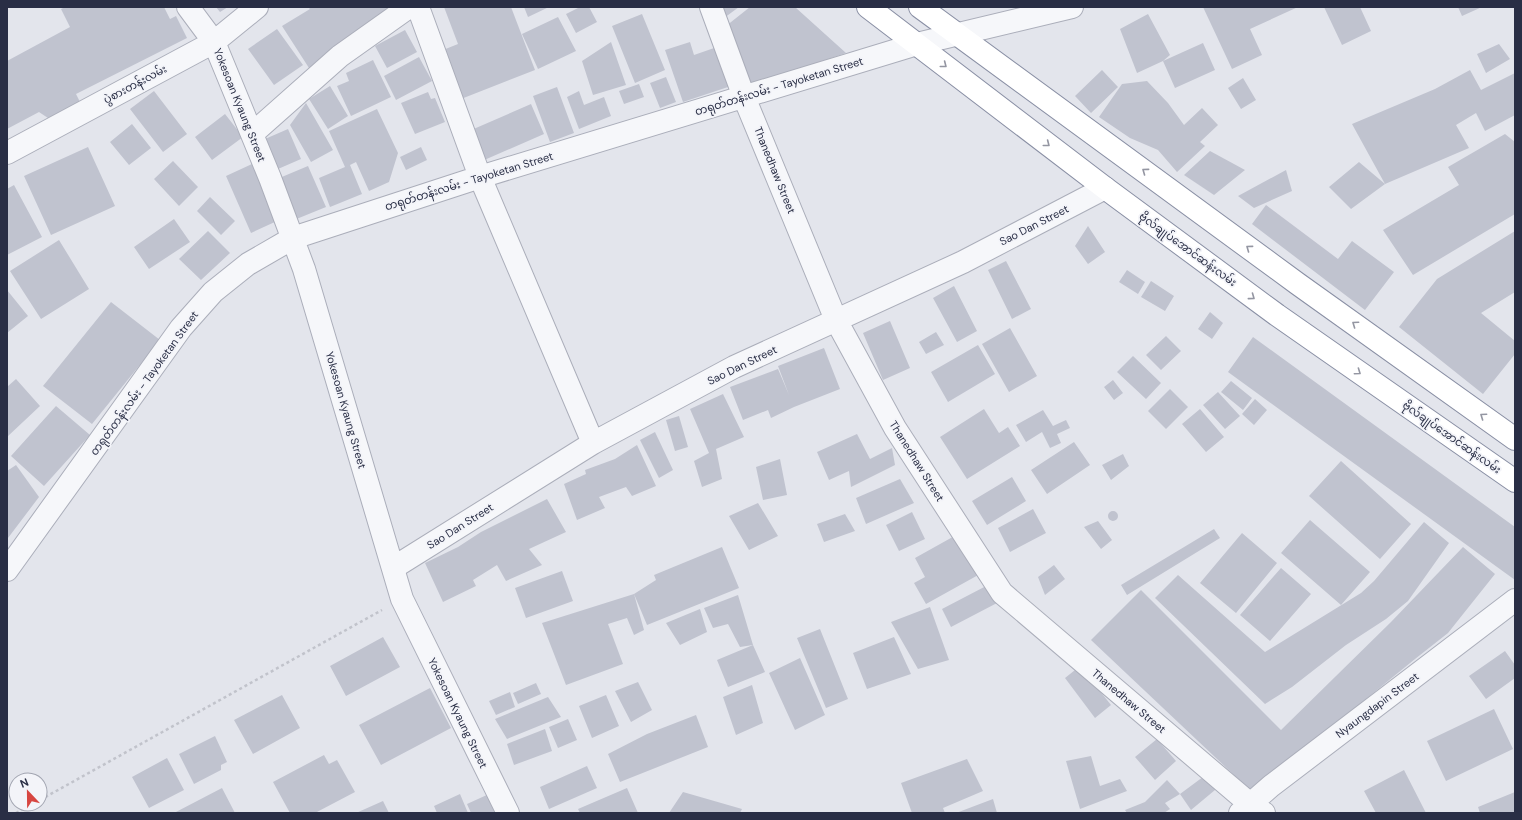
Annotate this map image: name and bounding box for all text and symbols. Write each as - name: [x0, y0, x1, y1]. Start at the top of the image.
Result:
- street label: Yokesoan Kyaung Street: [211, 46, 269, 164]
- street label: တရုတ်တန်းလမ်း - Tayoketan Street: [693, 54, 865, 120]
- one-way arrow: [939, 60, 946, 67]
- street label: ပွဲစားတန်းလမ်း: [101, 61, 170, 108]
- street label: Thanedhaw Street: [751, 124, 799, 216]
- one-way arrow: [1042, 139, 1049, 146]
- street label: တရုတ်တန်းလမ်း - Tayoketan Street: [383, 149, 555, 215]
- one-way arrow: [1142, 169, 1149, 176]
- street label: Sao Dan Street: [997, 202, 1071, 248]
- street label: ဗိုလ်ချုပ်အောင်ဆန်းလမ်း: [1135, 209, 1240, 291]
- one-way arrow: [1247, 246, 1254, 253]
- one-way arrow: [1248, 292, 1255, 299]
- street label: တရုတ်တန်းလမ်း - Tayoketan Street: [87, 308, 203, 459]
- one-way arrow: [1352, 322, 1359, 329]
- street label: Sao Dan Street: [705, 342, 779, 388]
- street label: Yokesoan Kyaung Street: [323, 350, 369, 470]
- one-way arrow: [1354, 367, 1361, 374]
- street label: ဗိုလ်ချုပ်အောင်ဆန်းလမ်း: [1399, 398, 1504, 478]
- one-way arrow: [1481, 414, 1488, 421]
- street label: Thanedhaw Street: [887, 418, 947, 504]
- street label: Sao Dan Street: [424, 500, 496, 552]
- street label: Yokesoan Kyaung Street: [425, 656, 491, 770]
- street label: Thanedhaw Street: [1089, 666, 1169, 736]
- street label: Nyaungdapin Street: [1333, 669, 1421, 741]
- north arrow: [8, 772, 48, 812]
- text: N: [18, 775, 31, 791]

